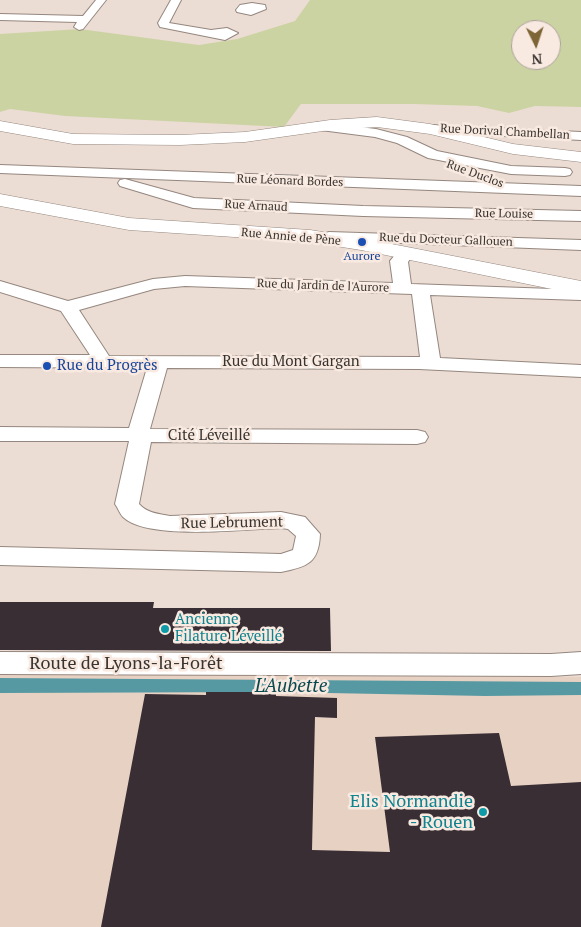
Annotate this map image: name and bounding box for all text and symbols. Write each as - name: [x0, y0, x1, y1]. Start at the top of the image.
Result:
- north arrow: [511, 20, 561, 70]
- text: N: [531, 50, 543, 69]
- street label: Rue Dorival Chambellan: [440, 121, 570, 143]
- street label: Rue Duclos: [444, 157, 506, 191]
- street label: Rue Léonard Bordes: [236, 172, 344, 190]
- street label: Rue Arnaud: [224, 197, 288, 215]
- street label: Rue Louise: [475, 206, 533, 222]
- street label: Rue Annie de Pène: [241, 225, 341, 249]
- street label: Rue du Docteur Gallouen: [379, 230, 513, 250]
- marker: Aurore: [356, 236, 368, 248]
- place label: Aurore: [344, 250, 380, 264]
- street label: Rue du Jardin de l'Aurore: [257, 276, 389, 296]
- street label: Rue du Mont Gargan: [222, 353, 360, 371]
- place label: Rue du Progrès: [57, 357, 158, 375]
- marker: Rue du Progrès: [41, 360, 53, 372]
- street label: Cité Léveillé: [168, 427, 250, 445]
- street label: Rue Lebrument: [181, 513, 283, 533]
- place label: Ancienne Filature Léveillé: [175, 611, 282, 646]
- marker: Ancienne Filature Léveillé: [159, 623, 171, 635]
- street label: Route de Lyons-la-Forêt: [29, 653, 223, 675]
- water label: L'Aubette: [255, 676, 327, 698]
- place label: Elis Normandie - Rouen: [350, 791, 473, 834]
- marker: Elis Normandie - Rouen: [477, 806, 489, 818]

